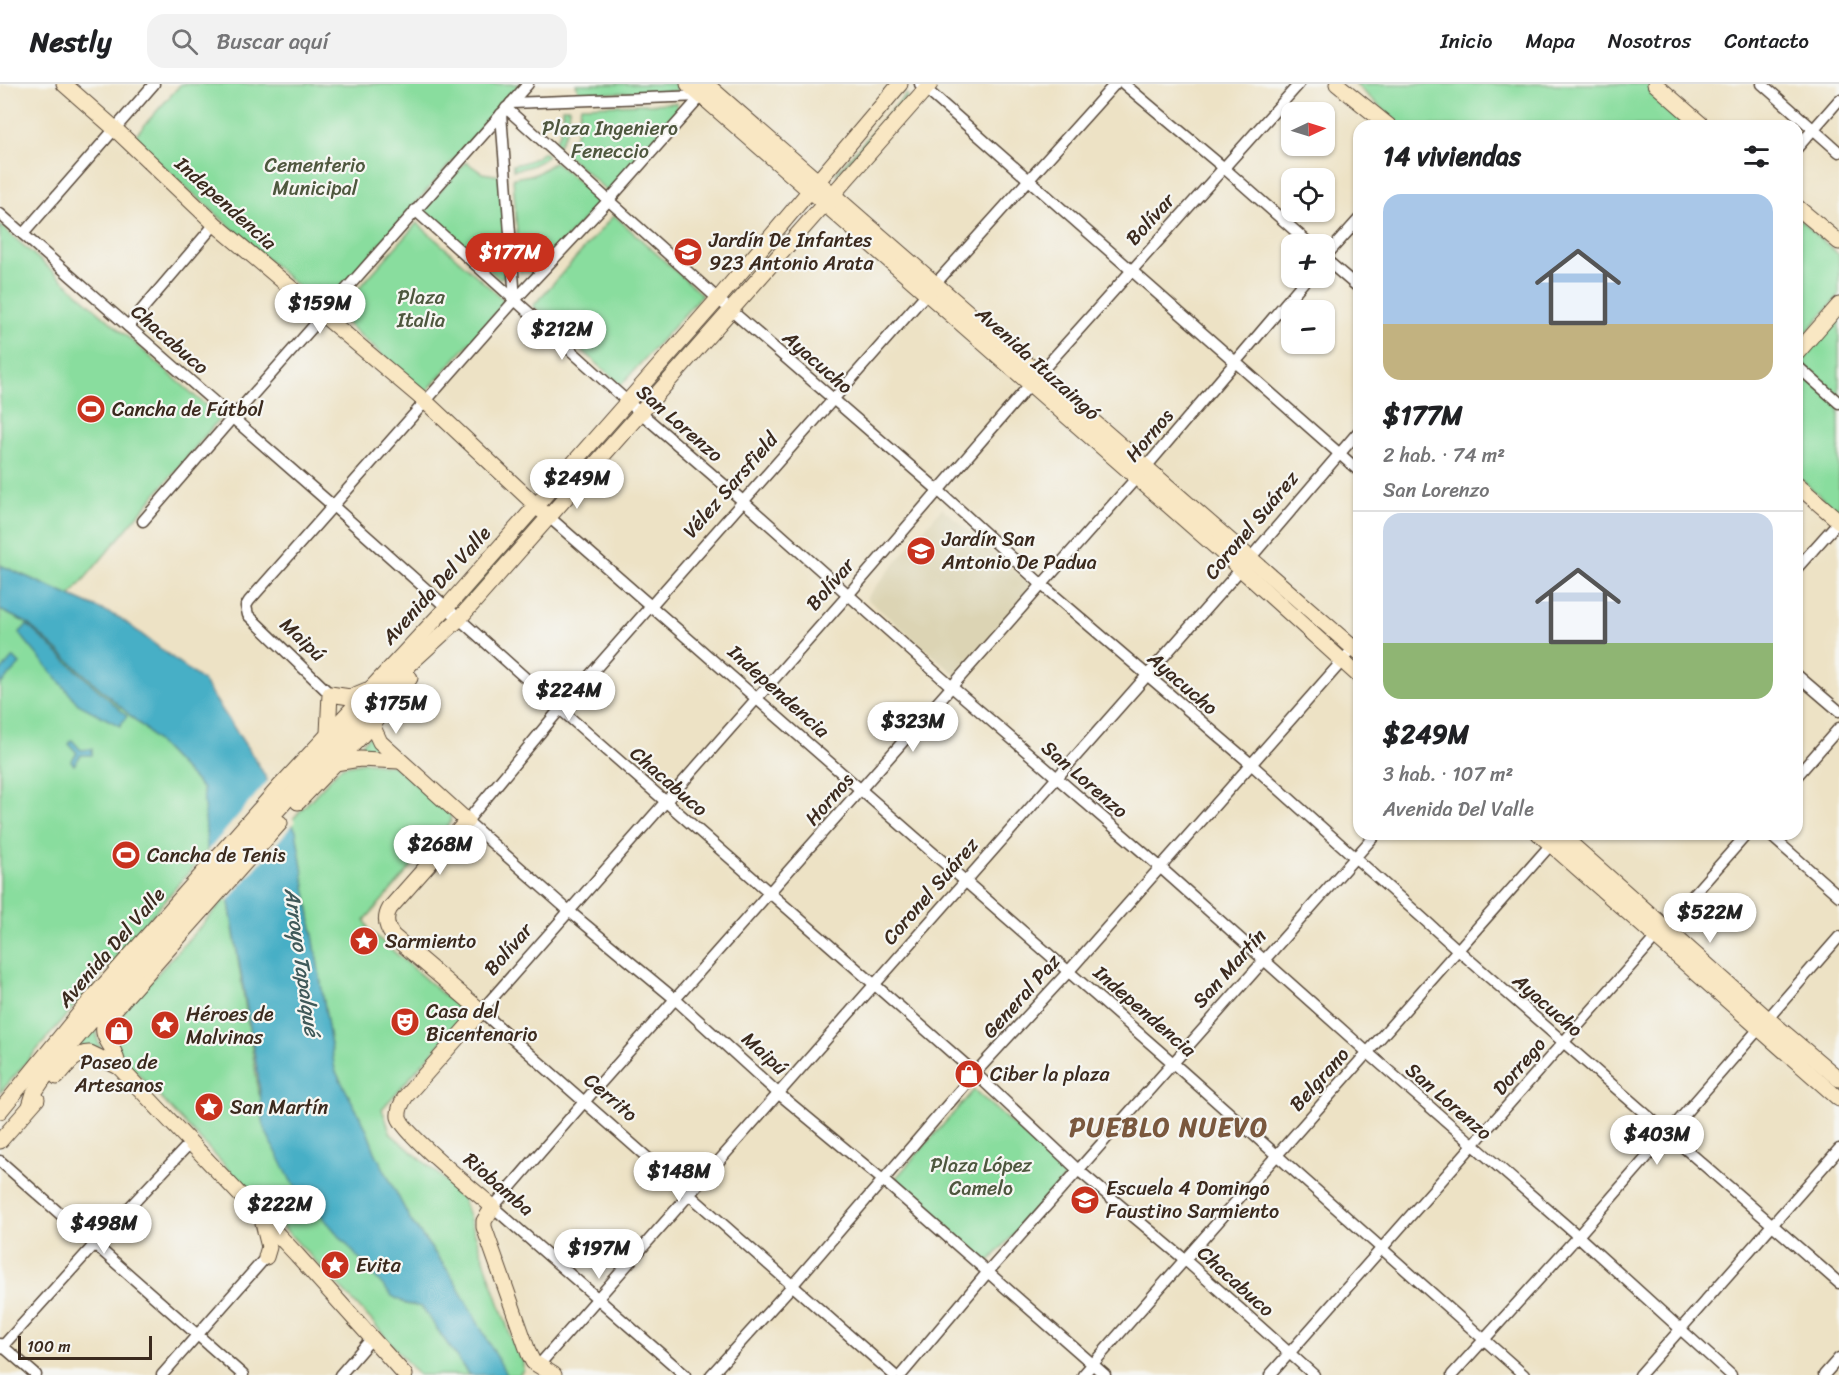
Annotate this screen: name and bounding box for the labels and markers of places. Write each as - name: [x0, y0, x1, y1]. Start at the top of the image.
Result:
- place label: Jardín De Infantes 923 Antonio Arata: [708, 223, 874, 281]
- pin: $177M: [468, 233, 552, 284]
- school or university icon: Jardín De Infantes 923 Antonio Arata: [672, 236, 704, 268]
- pin: $159M: [278, 284, 362, 335]
- pin: $212M: [520, 310, 604, 361]
- place label: Cancha de Fútbol: [112, 392, 265, 427]
- sports icon: Cancha de Fútbol: [75, 393, 107, 425]
- pin: $249M: [535, 459, 619, 510]
- place label: Jardín San Antonio De Padua: [941, 522, 1097, 580]
- school or university icon: Jardín San Antonio De Padua: [905, 535, 937, 567]
- pin: $224M: [527, 671, 611, 722]
- pin: $175M: [354, 684, 438, 735]
- pin: $323M: [871, 702, 955, 753]
- pin: $268M: [398, 825, 482, 876]
- place label: Cancha de Tenis: [147, 838, 286, 873]
- sports icon: Cancha de Tenis: [110, 839, 142, 871]
- pin: $522M: [1668, 893, 1752, 944]
- place label: Sarmiento: [385, 924, 476, 959]
- place icon: Sarmiento: [348, 925, 380, 957]
- place label: Casa del Bicentenario: [426, 994, 537, 1052]
- place label: Héroes de Malvinas: [186, 997, 274, 1055]
- theatre icon: Casa del Bicentenario: [389, 1006, 421, 1038]
- place icon: Héroes de Malvinas: [149, 1009, 181, 1041]
- shop icon: Paseo de Artesanos: [103, 1015, 135, 1047]
- place label: Paseo de Artesanos: [74, 1045, 164, 1103]
- place label: Ciber la plaza: [990, 1057, 1110, 1092]
- shop icon: Ciber la plaza: [953, 1058, 985, 1090]
- place label: San Martín: [230, 1090, 328, 1125]
- place icon: San Martín: [193, 1091, 225, 1123]
- pin: $403M: [1615, 1115, 1699, 1166]
- pin: $148M: [637, 1152, 721, 1203]
- place label: Escuela 4 Domingo Faustino Sarmiento: [1106, 1171, 1279, 1229]
- school or university icon: Escuela 4 Domingo Faustino Sarmiento: [1069, 1184, 1101, 1216]
- pin: $222M: [238, 1185, 322, 1236]
- pin: $498M: [62, 1204, 146, 1255]
- pin: $197M: [557, 1229, 641, 1280]
- place label: Evita: [356, 1248, 402, 1283]
- place icon: Evita: [319, 1249, 351, 1281]

